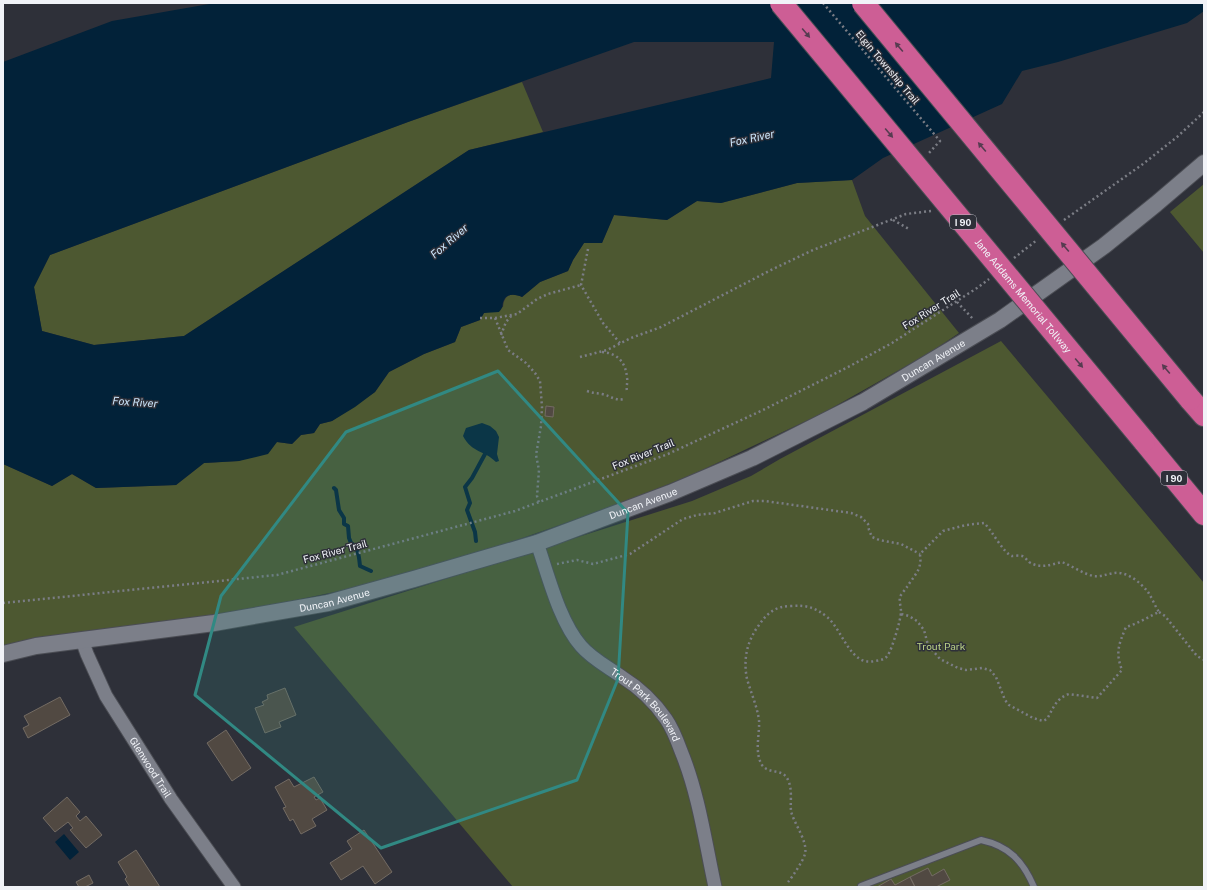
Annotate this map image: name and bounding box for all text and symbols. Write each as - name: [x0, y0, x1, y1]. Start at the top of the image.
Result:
- one-way arrow: [802, 28, 811, 38]
- street label: Elgin Township Trail: [854, 28, 922, 106]
- one-way arrow: [895, 42, 904, 52]
- water label: Fox River: [729, 127, 776, 149]
- one-way arrow: [885, 128, 894, 139]
- one-way arrow: [978, 142, 987, 153]
- road number: I 90: [950, 215, 976, 229]
- water label: Fox River: [428, 221, 471, 260]
- street label: Jane Addams Memorial Tollway: [973, 236, 1075, 356]
- one-way arrow: [1061, 242, 1069, 253]
- street label: Fox River Trail: [900, 286, 962, 332]
- street label: Duncan Avenue: [899, 336, 967, 384]
- one-way arrow: [1075, 358, 1083, 368]
- one-way arrow: [1161, 364, 1170, 375]
- water label: Fox River: [112, 394, 159, 410]
- street label: Fox River Trail: [610, 436, 676, 472]
- road number: I 90: [1161, 471, 1187, 485]
- street label: Duncan Avenue: [607, 484, 679, 521]
- street label: Fox River Trail: [302, 537, 368, 565]
- street label: Duncan Avenue: [298, 586, 371, 614]
- park label: Trout Park: [917, 640, 966, 652]
- street label: Trout Park Boulevard: [609, 665, 683, 743]
- street label: Glenwood Trail: [127, 735, 174, 800]

